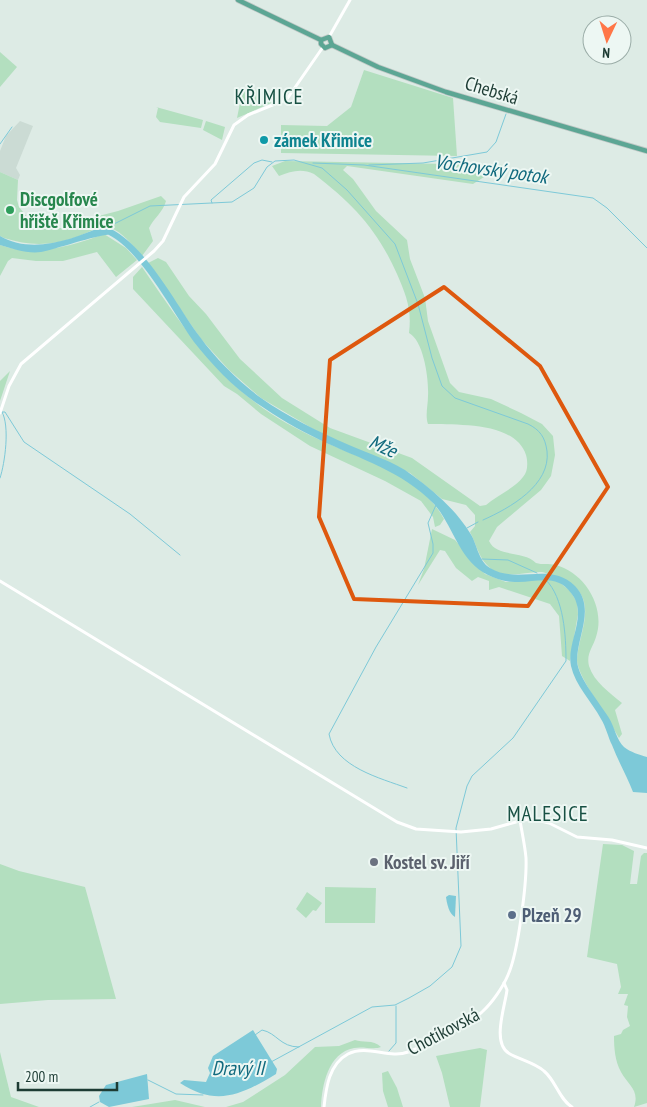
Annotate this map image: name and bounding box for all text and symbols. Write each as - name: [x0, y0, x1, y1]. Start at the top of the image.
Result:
- north arrow: [582, 15, 632, 65]
- text: N: [602, 44, 610, 62]
- street label: Chebská: [462, 71, 522, 109]
- district label: KŘIMICE: [234, 83, 304, 110]
- place label: zámek Křimice: [274, 128, 372, 152]
- marker: zámek Křimice: [258, 134, 270, 146]
- water label: Vochovský potok: [433, 148, 551, 190]
- place label: Discgolfové hřiště Křimice: [20, 187, 114, 233]
- marker: Discgolfové hřiště Křimice: [4, 204, 16, 216]
- water label: Mže: [365, 428, 403, 464]
- district label: MALESICE: [507, 800, 589, 827]
- place label: Kostel sv. Jiří: [384, 850, 471, 874]
- marker: Kostel sv. Jiří: [368, 856, 380, 868]
- place label: Plzeň 29: [522, 903, 582, 927]
- marker: Plzeň 29: [506, 909, 518, 921]
- street label: Chotíkovská: [403, 1002, 483, 1060]
- water label: Dravý II: [212, 1055, 267, 1081]
- scale bar: [18, 1060, 116, 1092]
- text: 200 m: [25, 1067, 58, 1086]

